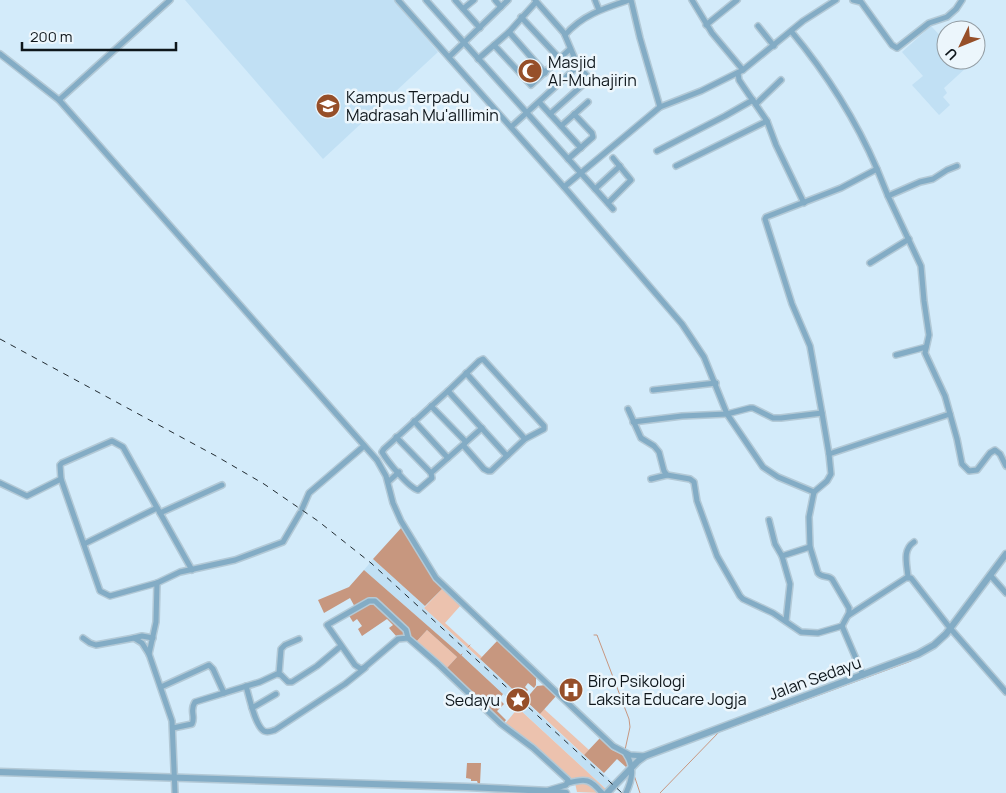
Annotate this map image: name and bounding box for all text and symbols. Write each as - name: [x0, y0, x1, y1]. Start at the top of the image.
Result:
- scale bar: [22, 20, 176, 52]
- north arrow: [936, 20, 986, 70]
- text: 200 m: [30, 26, 73, 47]
- text: U: [941, 44, 962, 64]
- place label: Masjid Al-Muhajirin: [548, 51, 637, 91]
- mosque icon: Masjid Al-Muhajirin: [517, 58, 543, 84]
- place label: Kampus Terpadu Madrasah Mu'alllimin: [346, 86, 499, 126]
- school or university icon: Kampus Terpadu Madrasah Mu'alllimin: [315, 93, 341, 119]
- street label: Jalan Sedayu: [766, 651, 864, 705]
- place label: Biro Psikologi Laksita Educare Jogja: [588, 670, 747, 710]
- hospital icon: Biro Psikologi Laksita Educare Jogja: [558, 677, 584, 703]
- place icon: Sedayu: [505, 687, 531, 713]
- place label: Sedayu: [445, 689, 500, 711]

